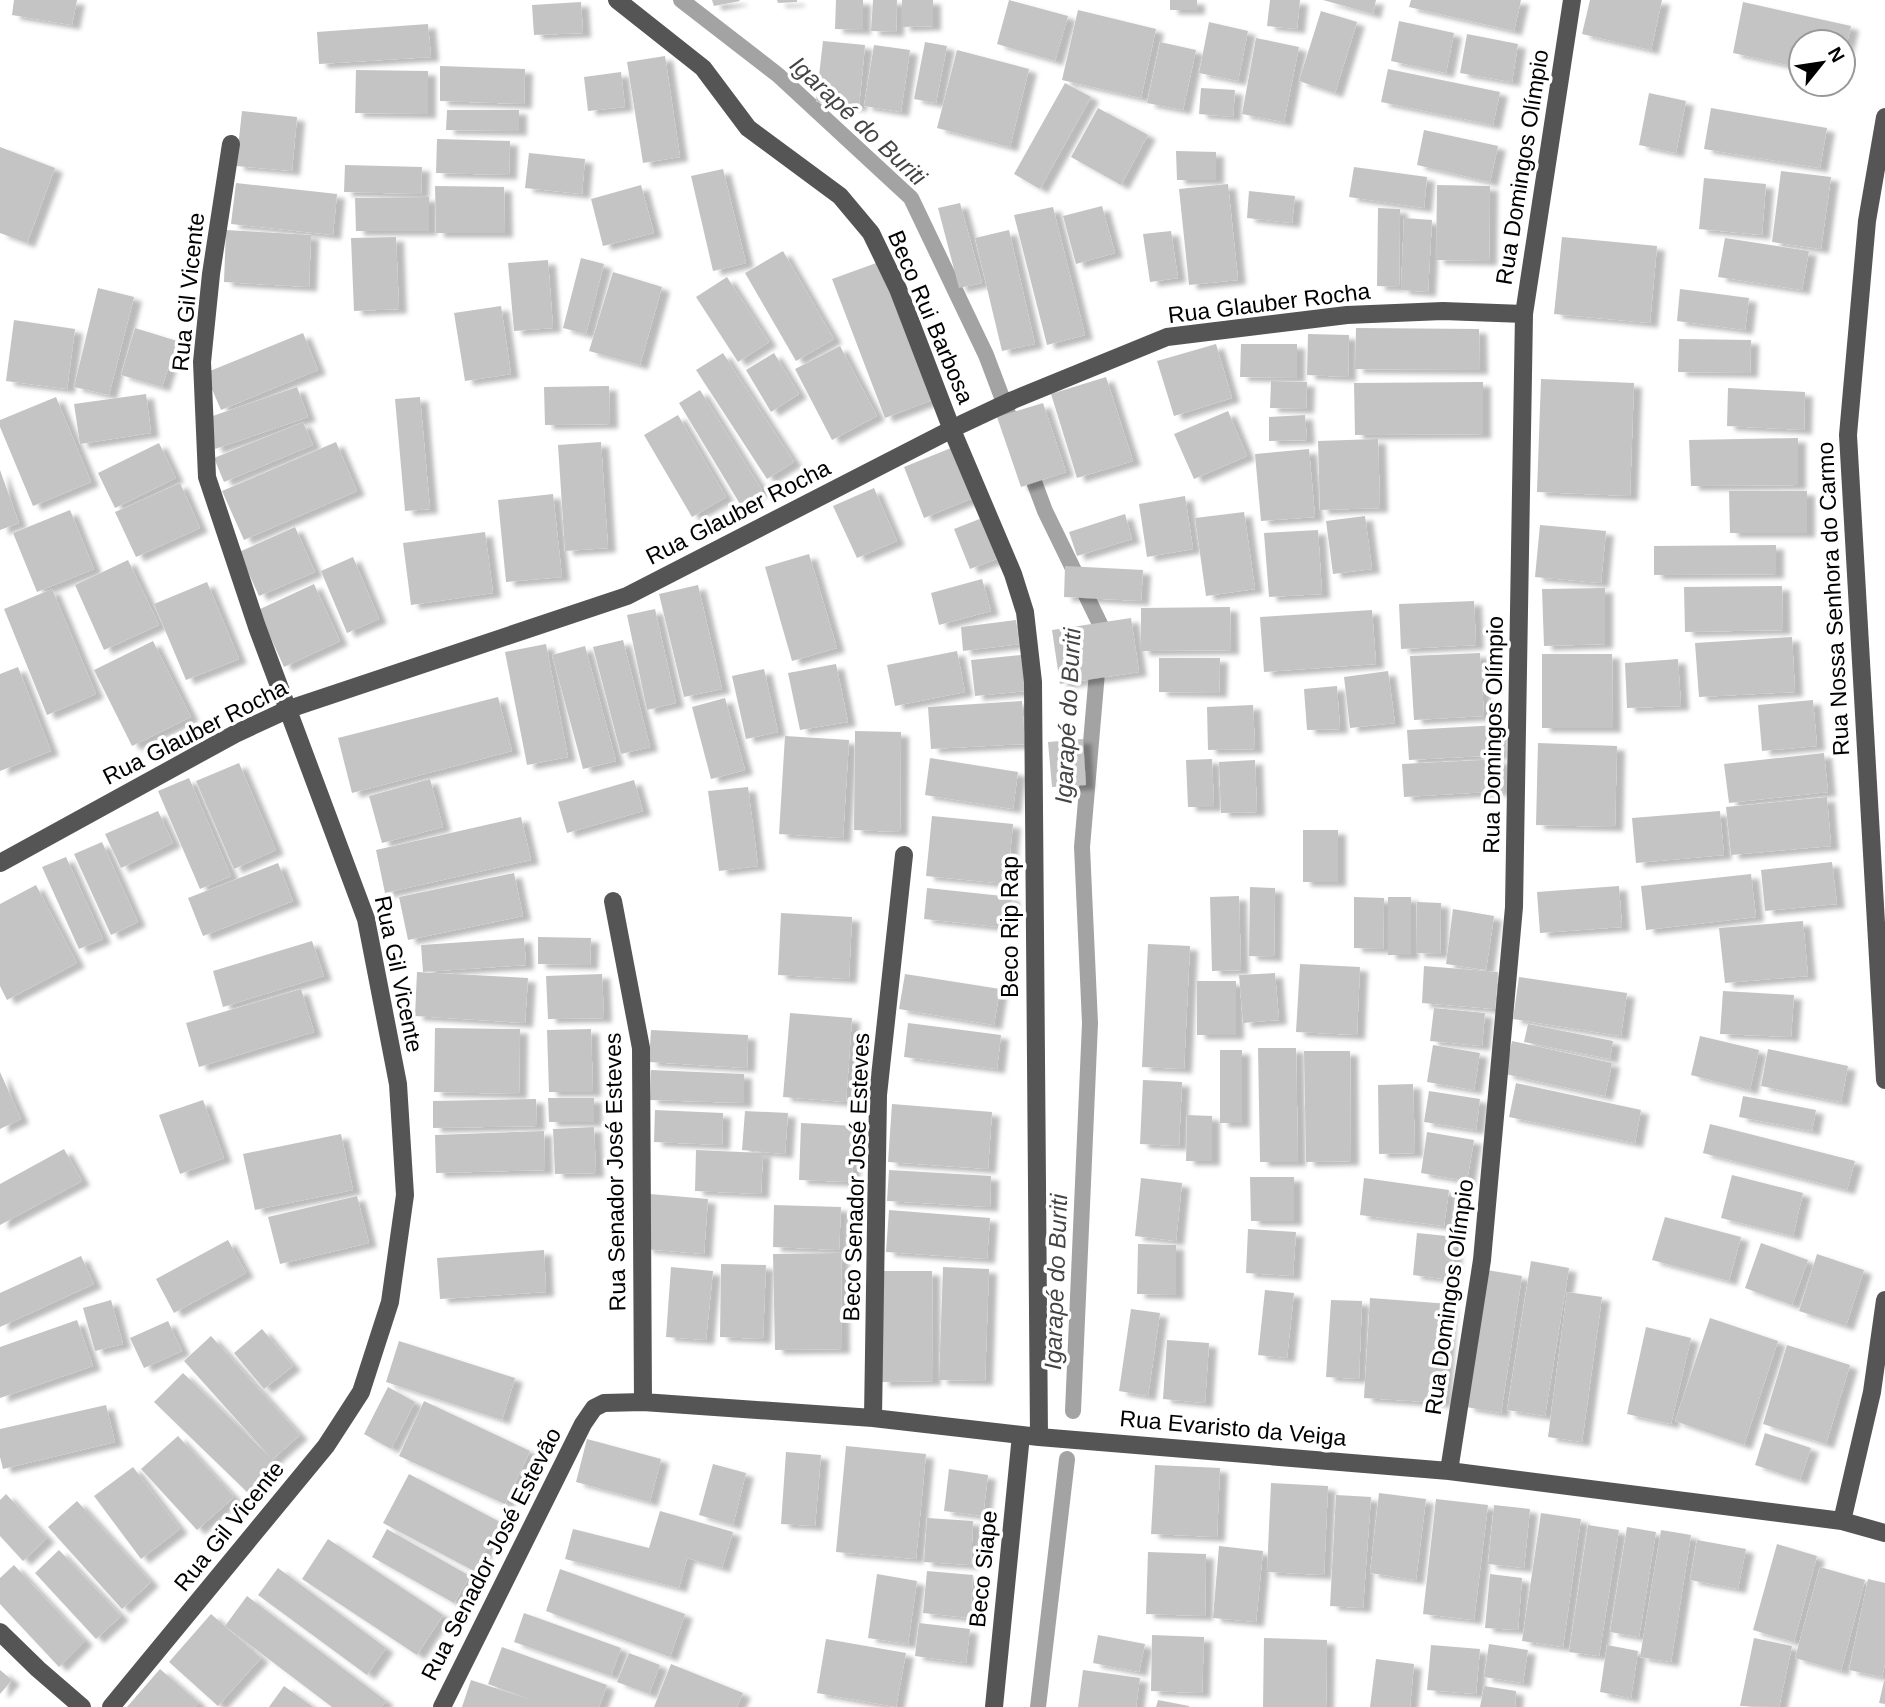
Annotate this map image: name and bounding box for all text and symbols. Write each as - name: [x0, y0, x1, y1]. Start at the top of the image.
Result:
- north arrow: [1787, 28, 1857, 98]
- text: N: [1824, 44, 1849, 66]
- street label: Rua Domingos Olímpio: [1491, 48, 1553, 286]
- water label: Igarapé do Buriti: [785, 51, 932, 191]
- street label: Rua Gil Vicente: [167, 211, 209, 373]
- street label: Beco Rui Barbosa: [883, 227, 979, 408]
- street label: Rua Glauber Rocha: [1167, 278, 1372, 328]
- street label: Rua Nossa Senhora do Carmo: [1812, 441, 1854, 757]
- street label: Rua Glauber Rocha: [642, 454, 835, 570]
- street label: Rua Domingos Olímpio: [1478, 616, 1508, 854]
- water label: Igarapé do Buriti: [1049, 627, 1086, 805]
- street label: Rua Glauber Rocha: [99, 674, 292, 790]
- street label: Beco Rip Rap: [997, 856, 1023, 998]
- street label: Rua Gil Vicente: [370, 893, 428, 1055]
- street label: Rua Senador José Esteves: [600, 1032, 630, 1312]
- street label: Beco Senador José Esteves: [838, 1032, 874, 1322]
- street label: Rua Domingos Olímpio: [1420, 1177, 1478, 1417]
- water label: Igarapé do Buriti: [1039, 1193, 1072, 1370]
- street label: Rua Evaristo da Veiga: [1119, 1405, 1348, 1451]
- street label: Rua Senador José Estevão: [416, 1423, 566, 1685]
- street label: Rua Gil Vicente: [169, 1456, 289, 1596]
- street label: Beco Siape: [964, 1509, 1002, 1629]

